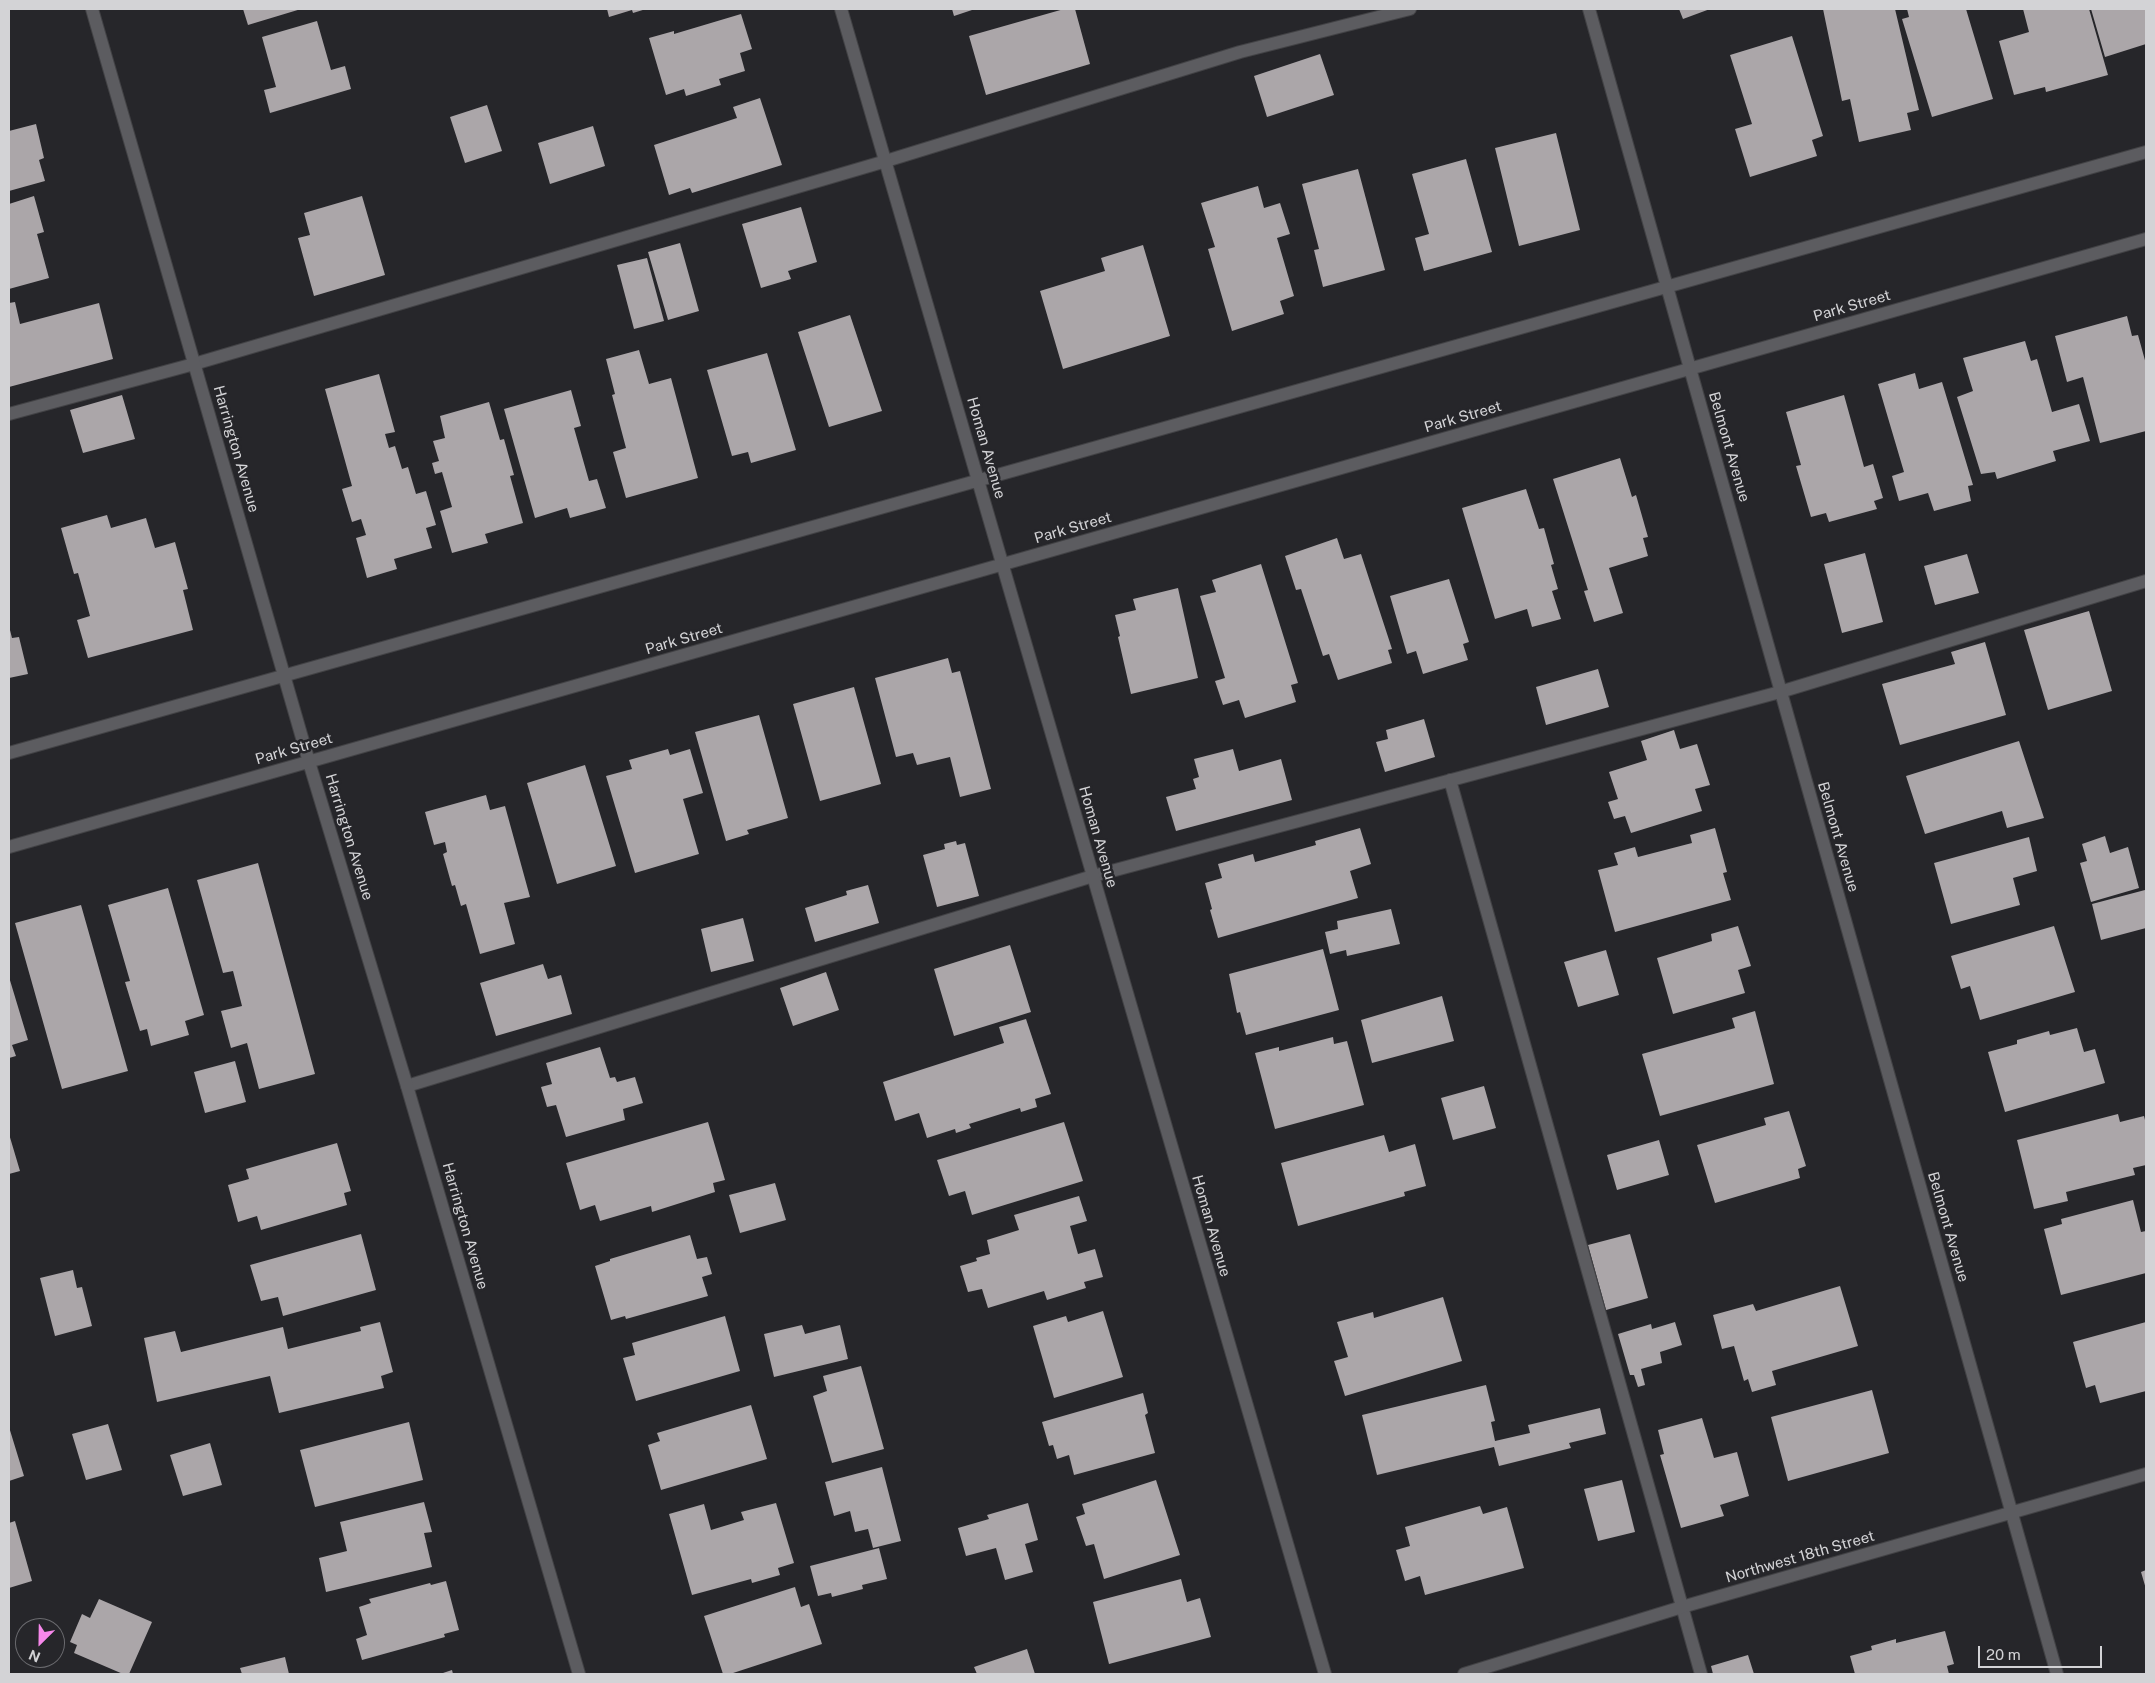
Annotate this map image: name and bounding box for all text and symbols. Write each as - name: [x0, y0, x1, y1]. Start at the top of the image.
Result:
- street label: Park Street: [1811, 286, 1893, 326]
- street label: Harrington Avenue: [209, 383, 263, 515]
- street label: Belmont Avenue: [1705, 390, 1753, 504]
- street label: Homan Avenue: [963, 395, 1009, 501]
- street label: Park Street: [1422, 397, 1504, 437]
- street label: Park Street: [1032, 508, 1114, 548]
- street label: Park Street: [643, 619, 725, 659]
- street label: Park Street: [253, 729, 335, 769]
- street label: Harrington Avenue: [321, 772, 377, 902]
- street label: Belmont Avenue: [1814, 780, 1862, 894]
- street label: Homan Avenue: [1075, 784, 1121, 890]
- street label: Harrington Avenue: [438, 1160, 492, 1292]
- street label: Belmont Avenue: [1924, 1170, 1972, 1284]
- street label: Homan Avenue: [1188, 1173, 1234, 1279]
- street label: Northwest 18th Street: [1723, 1527, 1877, 1587]
- north arrow: [15, 1618, 65, 1668]
- scale bar: [1980, 1636, 2104, 1668]
- text: N: [26, 1646, 43, 1665]
- text: 20 m: [1986, 1646, 2021, 1663]

